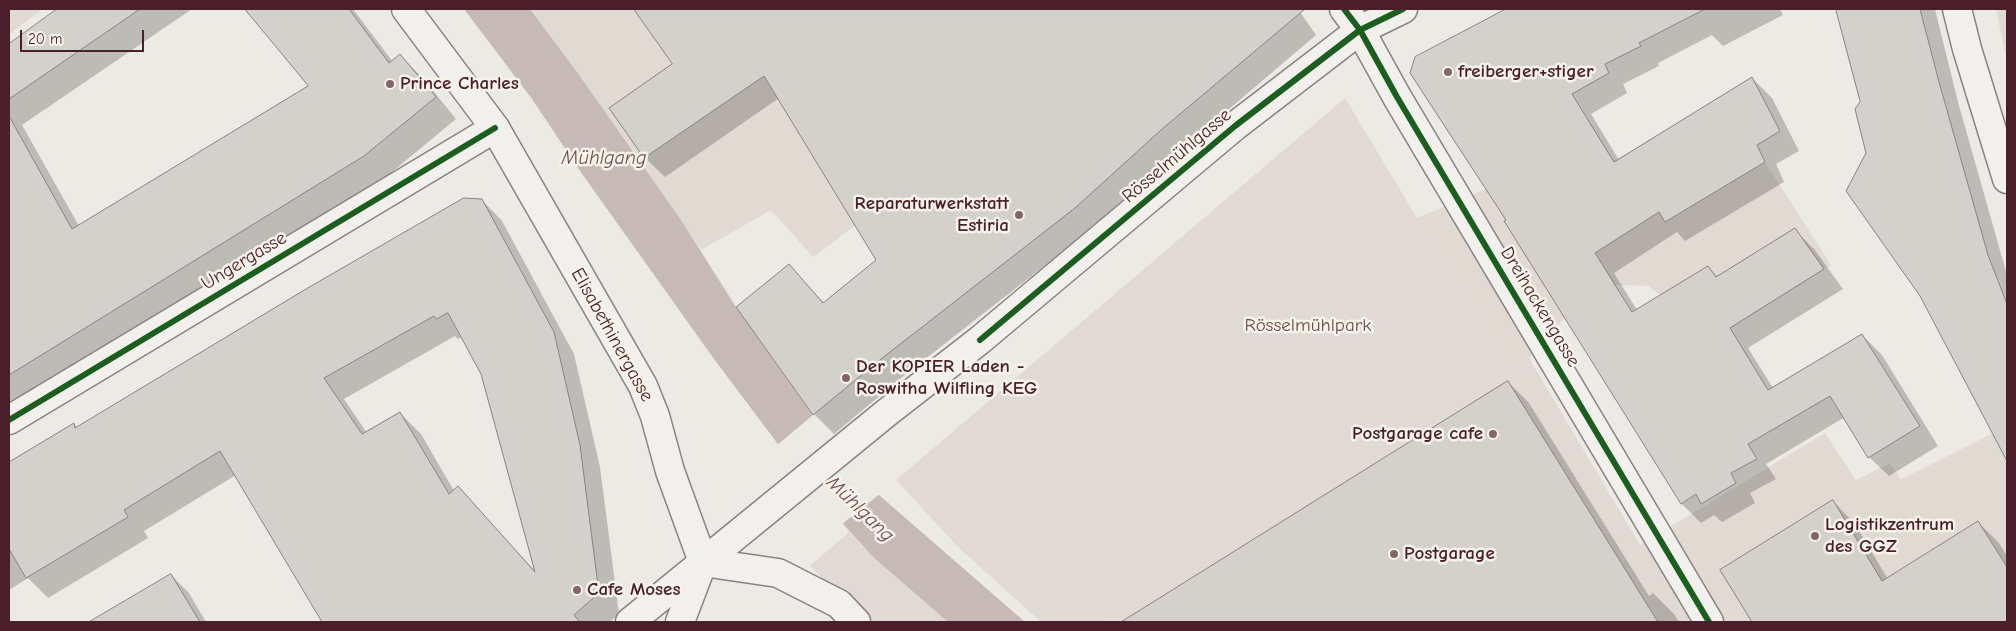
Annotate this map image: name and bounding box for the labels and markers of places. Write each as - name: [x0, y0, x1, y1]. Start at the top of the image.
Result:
- place label: freiberger+stiger: [1458, 61, 1594, 83]
- marker: freiberger+stiger: [1442, 66, 1454, 78]
- place label: Prince Charles: [400, 73, 519, 95]
- marker: Prince Charles: [384, 78, 396, 90]
- place label: Reparaturwerkstatt Estiria: [855, 193, 1009, 237]
- marker: Reparaturwerkstatt Estiria: [1013, 209, 1025, 221]
- place label: Der KOPIER Laden - Roswitha Wilfling KEG: [856, 356, 1037, 400]
- marker: Der KOPIER Laden - Roswitha Wilfling KEG: [840, 372, 852, 384]
- place label: Postgarage cafe: [1352, 423, 1483, 445]
- marker: Postgarage cafe: [1487, 428, 1499, 440]
- place label: Logistikzentrum des GGZ: [1825, 514, 1954, 558]
- marker: Logistikzentrum des GGZ: [1809, 530, 1821, 542]
- place label: Postgarage: [1404, 543, 1495, 565]
- marker: Postgarage: [1388, 548, 1400, 560]
- place label: Cafe Moses: [587, 579, 680, 601]
- marker: Cafe Moses: [571, 584, 583, 596]

